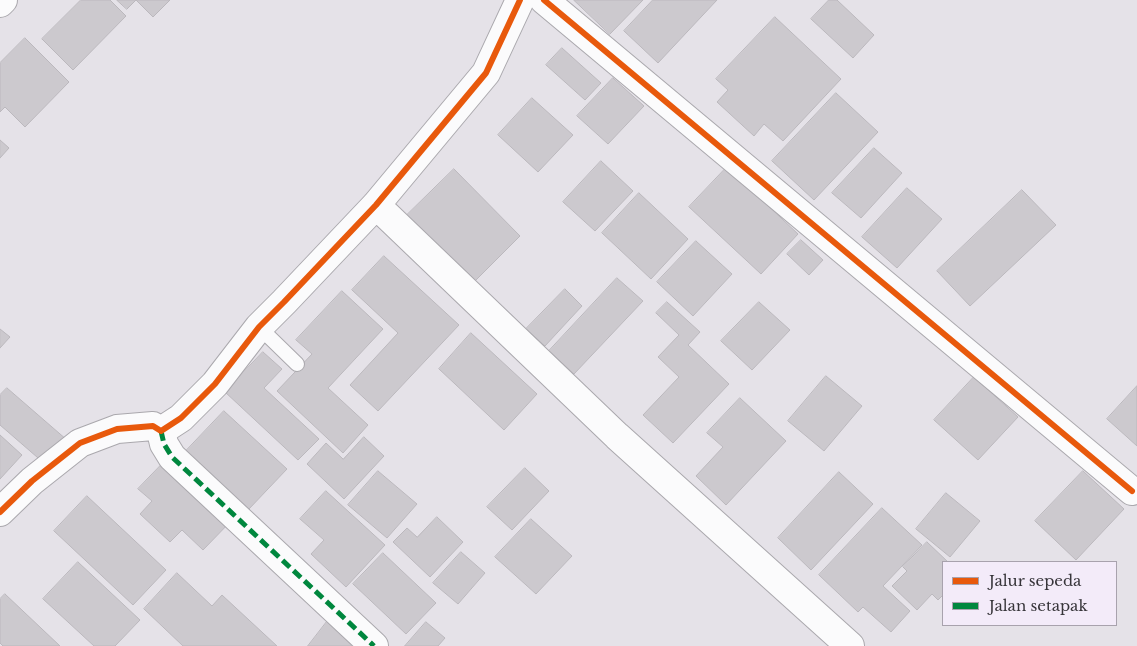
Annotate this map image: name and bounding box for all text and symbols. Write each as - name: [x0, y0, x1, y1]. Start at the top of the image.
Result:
- legend: [942, 561, 1117, 626]
- text: Jalur sepeda: [989, 571, 1081, 590]
- text: Jalan setapak: [989, 596, 1088, 615]

